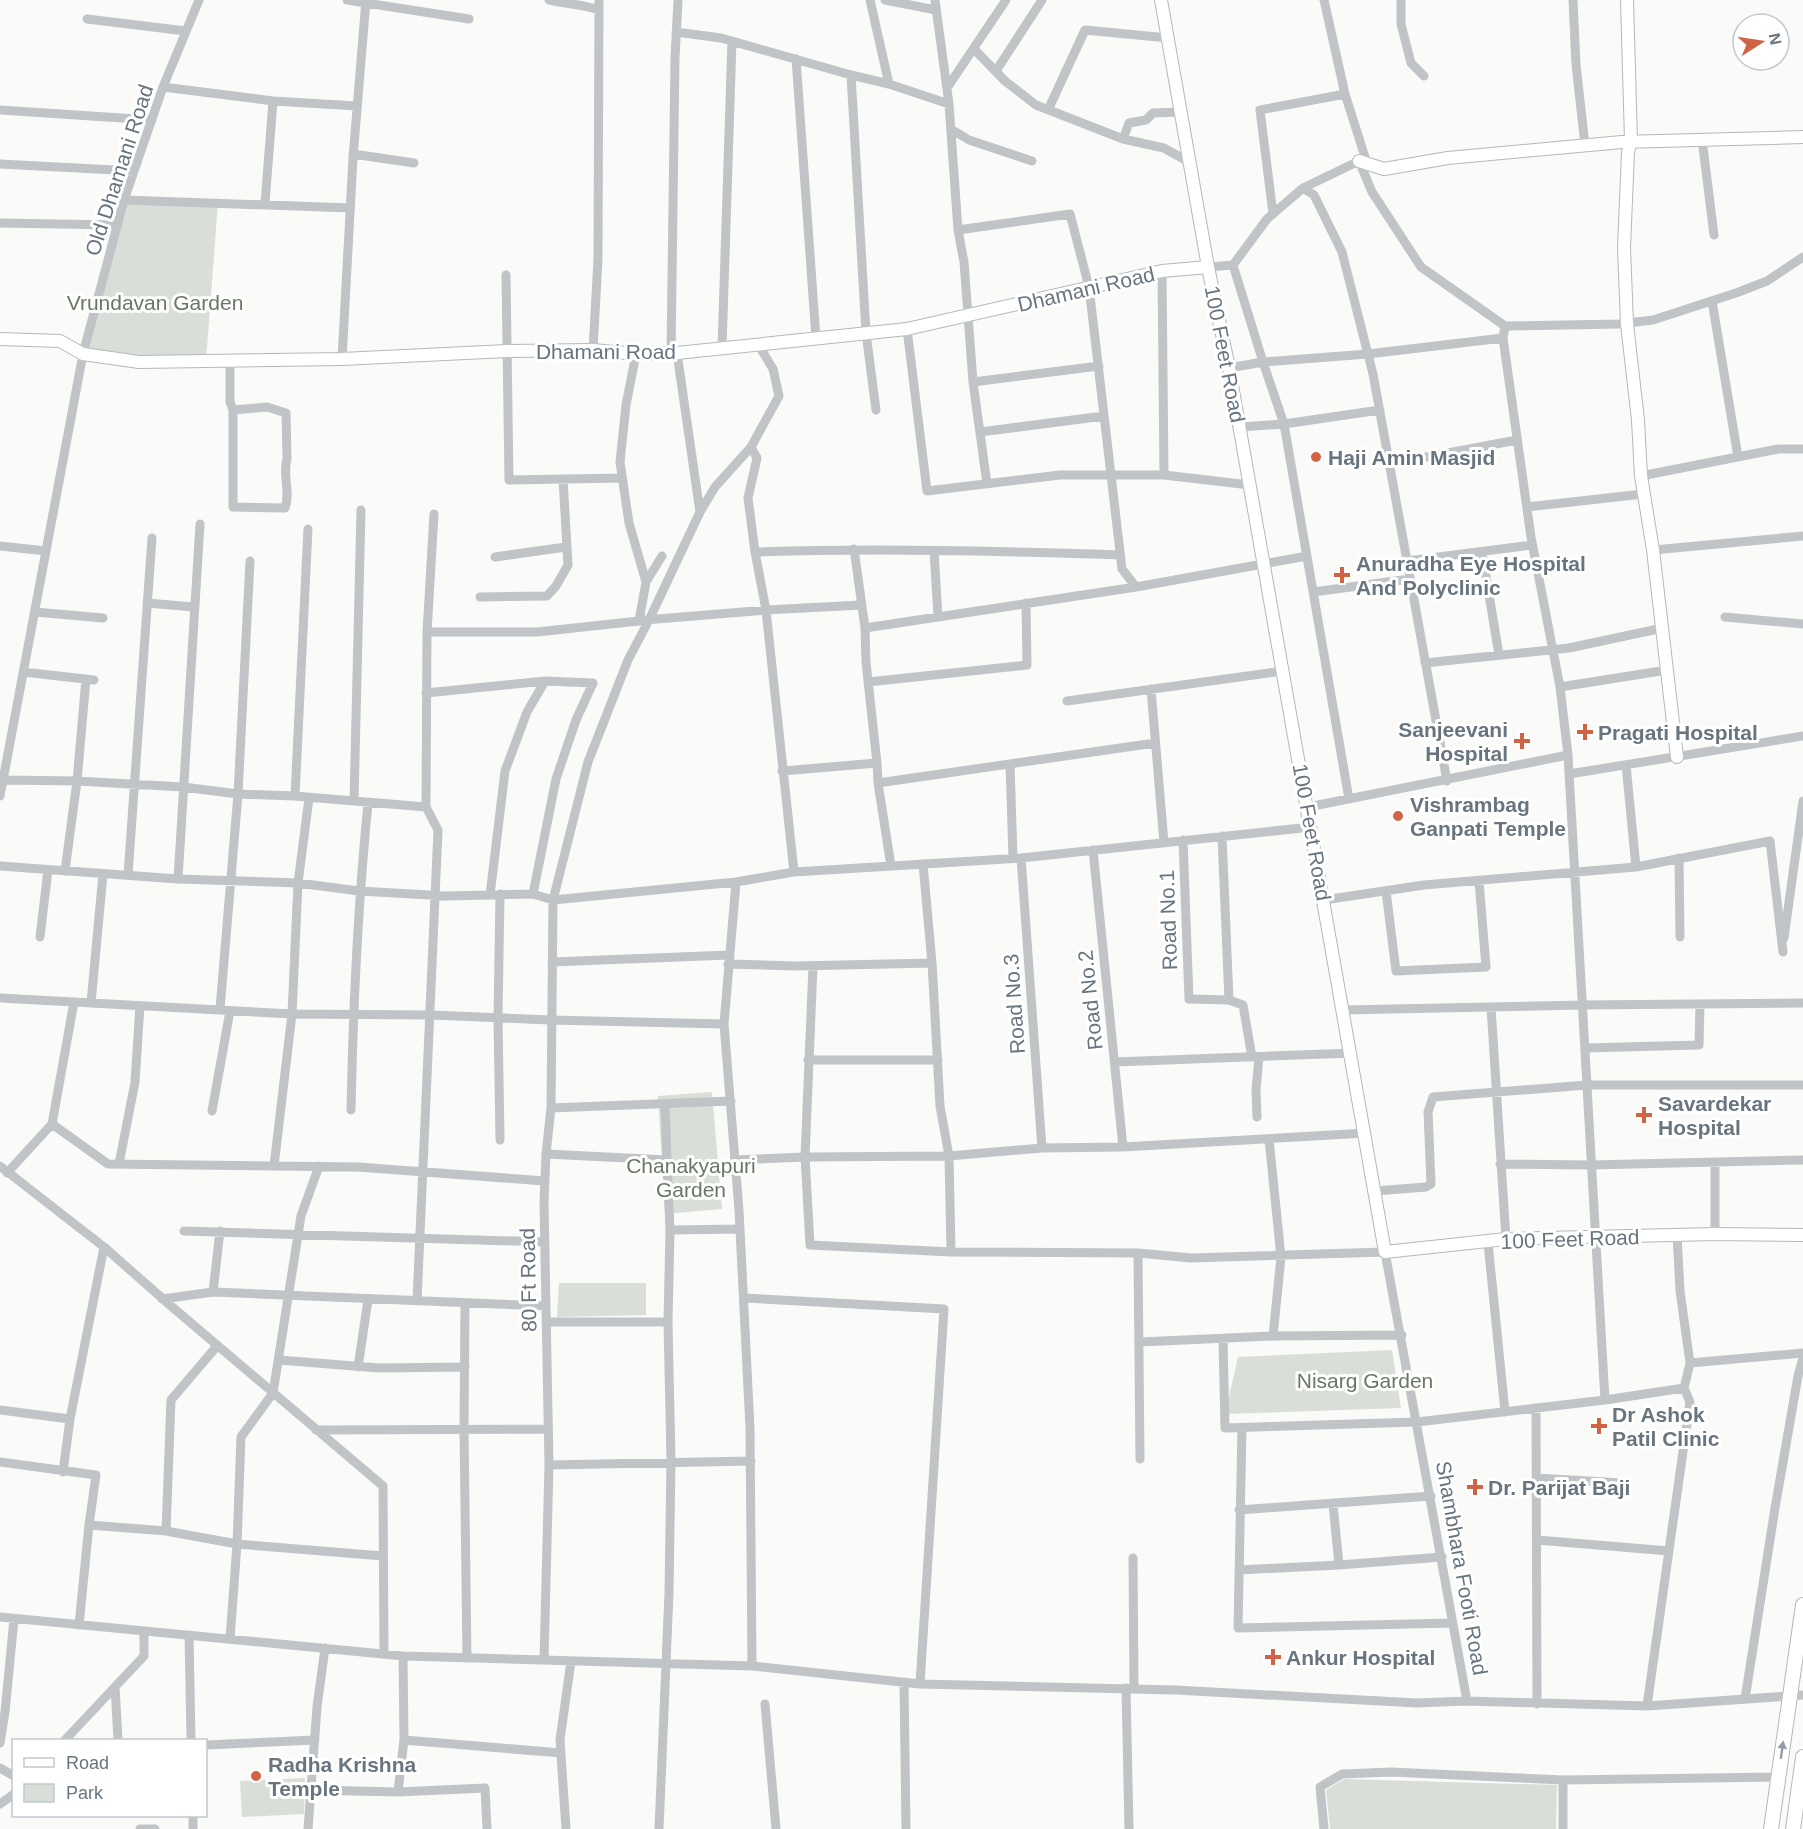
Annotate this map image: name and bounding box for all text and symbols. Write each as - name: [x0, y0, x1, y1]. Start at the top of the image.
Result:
- north arrow: [1731, 12, 1791, 72]
- text: N: [1766, 32, 1785, 46]
- street label: Old Dhamani Road: [80, 82, 158, 258]
- street label: Dhamani Road: [1015, 262, 1157, 316]
- street label: 100 Feet Road: [1200, 284, 1250, 424]
- park label: Vrundavan Garden: [67, 291, 243, 314]
- street label: Dhamani Road: [536, 340, 676, 363]
- place label: Haji Amin Masjid: [1328, 446, 1495, 469]
- marker: Haji Amin Masjid: [1309, 450, 1323, 464]
- place label: Anuradha Eye Hospital And Polyclinic: [1356, 552, 1586, 599]
- marker: Anuradha Eye Hospital And Polyclinic: [1333, 566, 1351, 584]
- place label: Sanjeevani Hospital: [1398, 718, 1508, 765]
- place label: Pragati Hospital: [1598, 721, 1758, 744]
- marker: Pragati Hospital: [1576, 723, 1594, 741]
- marker: Sanjeevani Hospital: [1513, 732, 1531, 750]
- street label: 100 Feet Road: [1289, 762, 1335, 902]
- place label: Vishrambag Ganpati Temple: [1410, 793, 1566, 840]
- marker: Vishrambag Ganpati Temple: [1391, 809, 1405, 823]
- street label: Road No.1: [1155, 869, 1181, 971]
- street label: Road No.2: [1073, 949, 1107, 1051]
- street label: Road No.3: [999, 953, 1029, 1055]
- place label: Savardekar Hospital: [1658, 1092, 1771, 1139]
- marker: Savardekar Hospital: [1635, 1106, 1653, 1124]
- park label: Chanakyapuri Garden: [626, 1154, 756, 1201]
- street label: 100 Feet Road: [1500, 1225, 1640, 1253]
- street label: 80 Ft Road: [516, 1228, 540, 1332]
- park label: Nisarg Garden: [1297, 1369, 1433, 1392]
- place label: Dr Ashok Patil Clinic: [1612, 1403, 1720, 1450]
- marker: Dr Ashok Patil Clinic: [1590, 1417, 1608, 1435]
- street label: Shambhara Footi Road: [1432, 1459, 1492, 1677]
- place label: Dr. Parijat Baji: [1488, 1476, 1630, 1499]
- marker: Dr. Parijat Baji: [1466, 1478, 1484, 1496]
- place label: Ankur Hospital: [1286, 1646, 1435, 1669]
- marker: Ankur Hospital: [1264, 1648, 1282, 1666]
- legend: [12, 1739, 207, 1817]
- one-way arrow: [1778, 1741, 1787, 1760]
- text: Road: [66, 1753, 109, 1773]
- place label: Radha Krishna Temple: [268, 1753, 417, 1800]
- marker: Radha Krishna Temple: [249, 1769, 263, 1783]
- text: Park: [66, 1783, 104, 1803]

